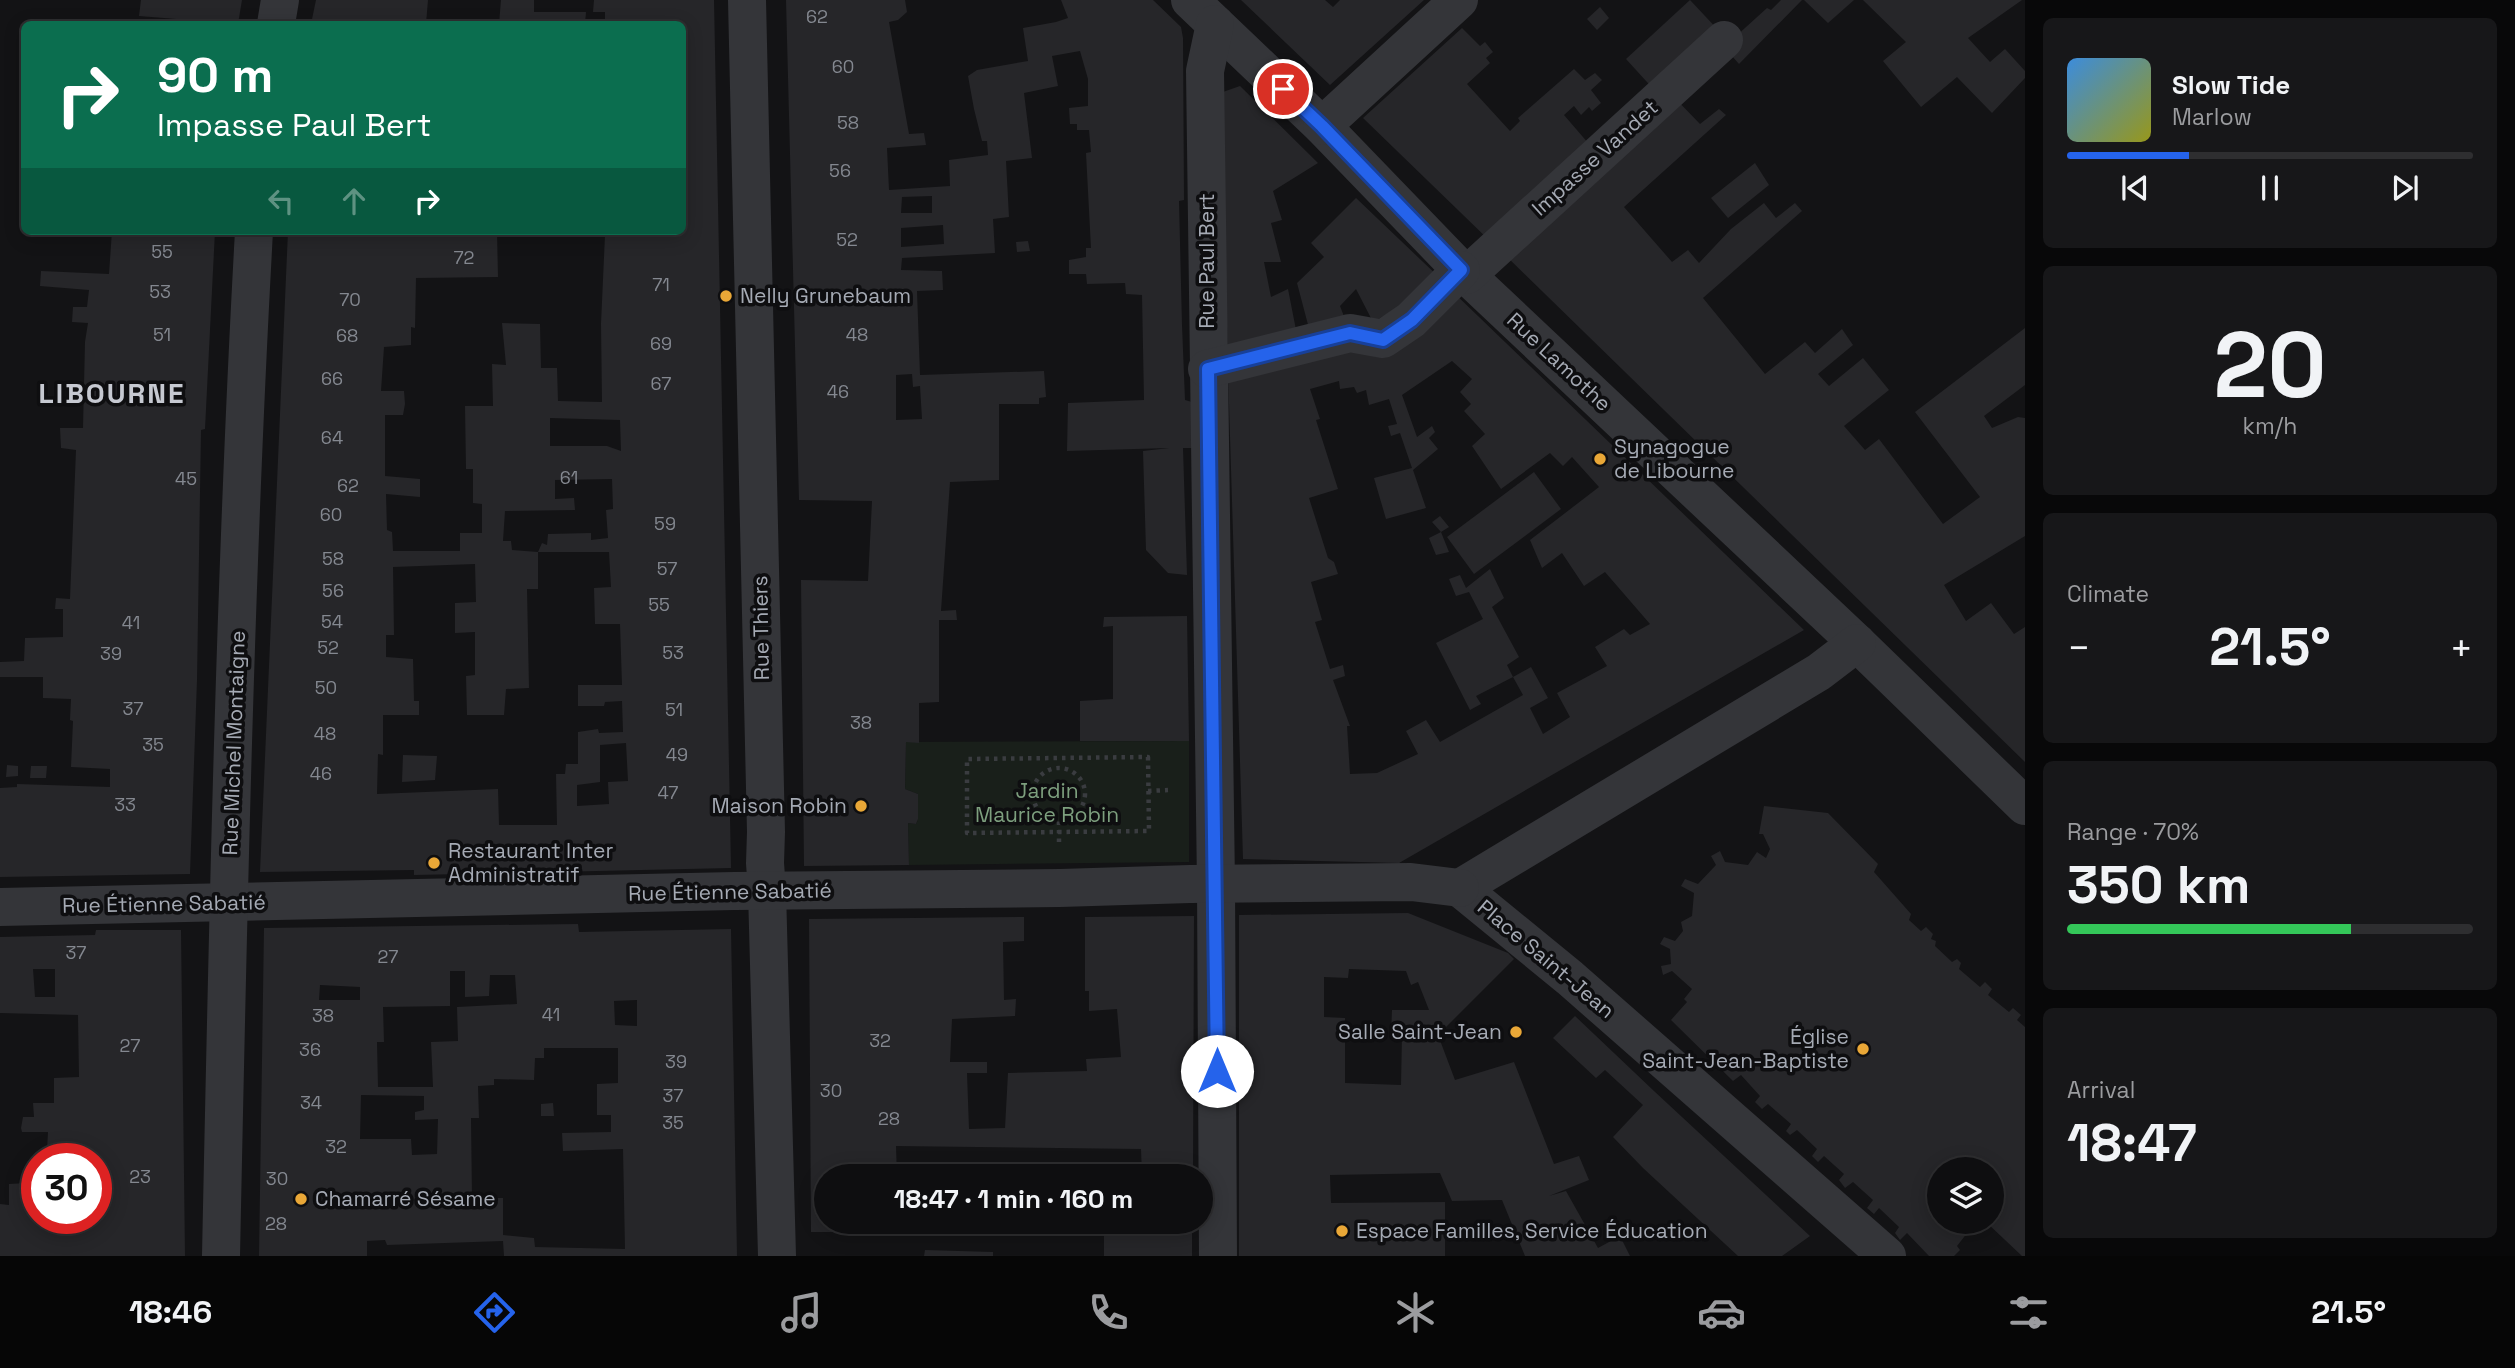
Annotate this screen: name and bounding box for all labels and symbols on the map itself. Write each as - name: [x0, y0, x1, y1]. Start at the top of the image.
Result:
- house number: 62: [806, 5, 828, 28]
- house number: 60: [832, 55, 854, 78]
- pin: [1253, 59, 1313, 119]
- street label: Impasse Vandet: [1526, 94, 1663, 221]
- house number: 58: [837, 111, 859, 134]
- house number: 56: [829, 159, 851, 182]
- street label: Rue Paul Bert: [1193, 193, 1220, 329]
- house number: 52: [836, 228, 858, 251]
- house number: 55: [151, 240, 173, 263]
- house number: 72: [454, 246, 474, 269]
- house number: 71: [652, 273, 670, 296]
- house number: 53: [149, 280, 171, 303]
- place label: Nelly Grunebaum: [740, 282, 911, 309]
- house number: 70: [339, 288, 361, 311]
- marker: Nelly Grunebaum: [718, 288, 734, 304]
- street label: Rue Lamothe: [1501, 306, 1617, 417]
- house number: 51: [153, 323, 171, 346]
- house number: 48: [846, 323, 868, 346]
- house number: 68: [336, 324, 358, 347]
- house number: 69: [650, 332, 672, 355]
- house number: 66: [321, 367, 343, 390]
- house number: 67: [651, 372, 671, 395]
- district label: LIBOURNE: [39, 375, 185, 411]
- house number: 46: [827, 380, 849, 403]
- house number: 64: [321, 426, 343, 449]
- place label: Synagogue de Libourne: [1614, 433, 1735, 484]
- marker: Synagogue de Libourne: [1592, 451, 1608, 467]
- house number: 61: [560, 466, 578, 489]
- house number: 45: [175, 467, 197, 490]
- house number: 62: [337, 474, 359, 497]
- house number: 60: [320, 503, 342, 526]
- house number: 59: [654, 512, 676, 535]
- house number: 58: [322, 547, 344, 570]
- house number: 57: [657, 557, 677, 580]
- street label: Rue Thiers: [746, 575, 775, 681]
- house number: 56: [322, 579, 344, 602]
- house number: 55: [648, 593, 670, 616]
- house number: 54: [321, 610, 343, 633]
- house number: 41: [122, 611, 140, 634]
- street label: Rue Michel Montaigne: [216, 630, 251, 856]
- house number: 52: [317, 636, 339, 659]
- house number: 53: [662, 641, 684, 664]
- house number: 39: [100, 642, 122, 665]
- house number: 50: [315, 676, 337, 699]
- house number: 37: [122, 697, 144, 720]
- house number: 51: [665, 698, 683, 721]
- house number: 38: [850, 711, 872, 734]
- house number: 48: [314, 722, 336, 745]
- house number: 35: [142, 733, 164, 756]
- house number: 49: [666, 743, 688, 766]
- house number: 46: [310, 762, 332, 785]
- park label: Jardin Maurice Robin: [975, 777, 1119, 828]
- house number: 47: [658, 781, 678, 804]
- place label: Maison Robin: [712, 792, 847, 819]
- house number: 33: [114, 793, 136, 816]
- marker: Maison Robin: [853, 798, 869, 814]
- place label: Restaurant Inter Administratif: [448, 837, 613, 888]
- marker: Restaurant Inter Administratif: [426, 855, 442, 871]
- street label: Rue Étienne Sabatié: [628, 876, 832, 907]
- street label: Rue Étienne Sabatié: [62, 888, 266, 919]
- street label: Place Saint-Jean: [1472, 893, 1620, 1024]
- house number: 37: [65, 941, 87, 964]
- house number: 27: [378, 945, 398, 968]
- house number: 41: [542, 1003, 560, 1026]
- house number: 38: [312, 1004, 334, 1027]
- place label: Salle Saint-Jean: [1338, 1018, 1502, 1045]
- place label: Église Saint-Jean-Baptiste: [1642, 1023, 1849, 1074]
- marker: Salle Saint-Jean: [1508, 1024, 1524, 1040]
- house number: 32: [869, 1029, 891, 1052]
- house number: 27: [120, 1034, 140, 1057]
- position arrow: [1180, 1034, 1254, 1108]
- house number: 36: [299, 1038, 321, 1061]
- marker: Église Saint-Jean-Baptiste: [1855, 1041, 1871, 1057]
- house number: 39: [665, 1050, 687, 1073]
- house number: 30: [820, 1079, 842, 1102]
- house number: 37: [662, 1084, 684, 1107]
- house number: 34: [300, 1091, 322, 1114]
- house number: 28: [878, 1107, 900, 1130]
- house number: 35: [662, 1111, 684, 1134]
- house number: 32: [325, 1135, 347, 1158]
- speed limit sign: 30: [21, 1143, 112, 1234]
- house number: 23: [129, 1165, 151, 1188]
- house number: 30: [266, 1167, 288, 1190]
- place label: Chamarré Sésame: [315, 1185, 496, 1212]
- marker: Chamarré Sésame: [293, 1191, 309, 1207]
- house number: 28: [265, 1212, 287, 1235]
- place label: Espace Familles, Service Éducation: [1356, 1217, 1708, 1244]
- marker: Espace Familles, Service Éducation: [1334, 1223, 1350, 1239]

